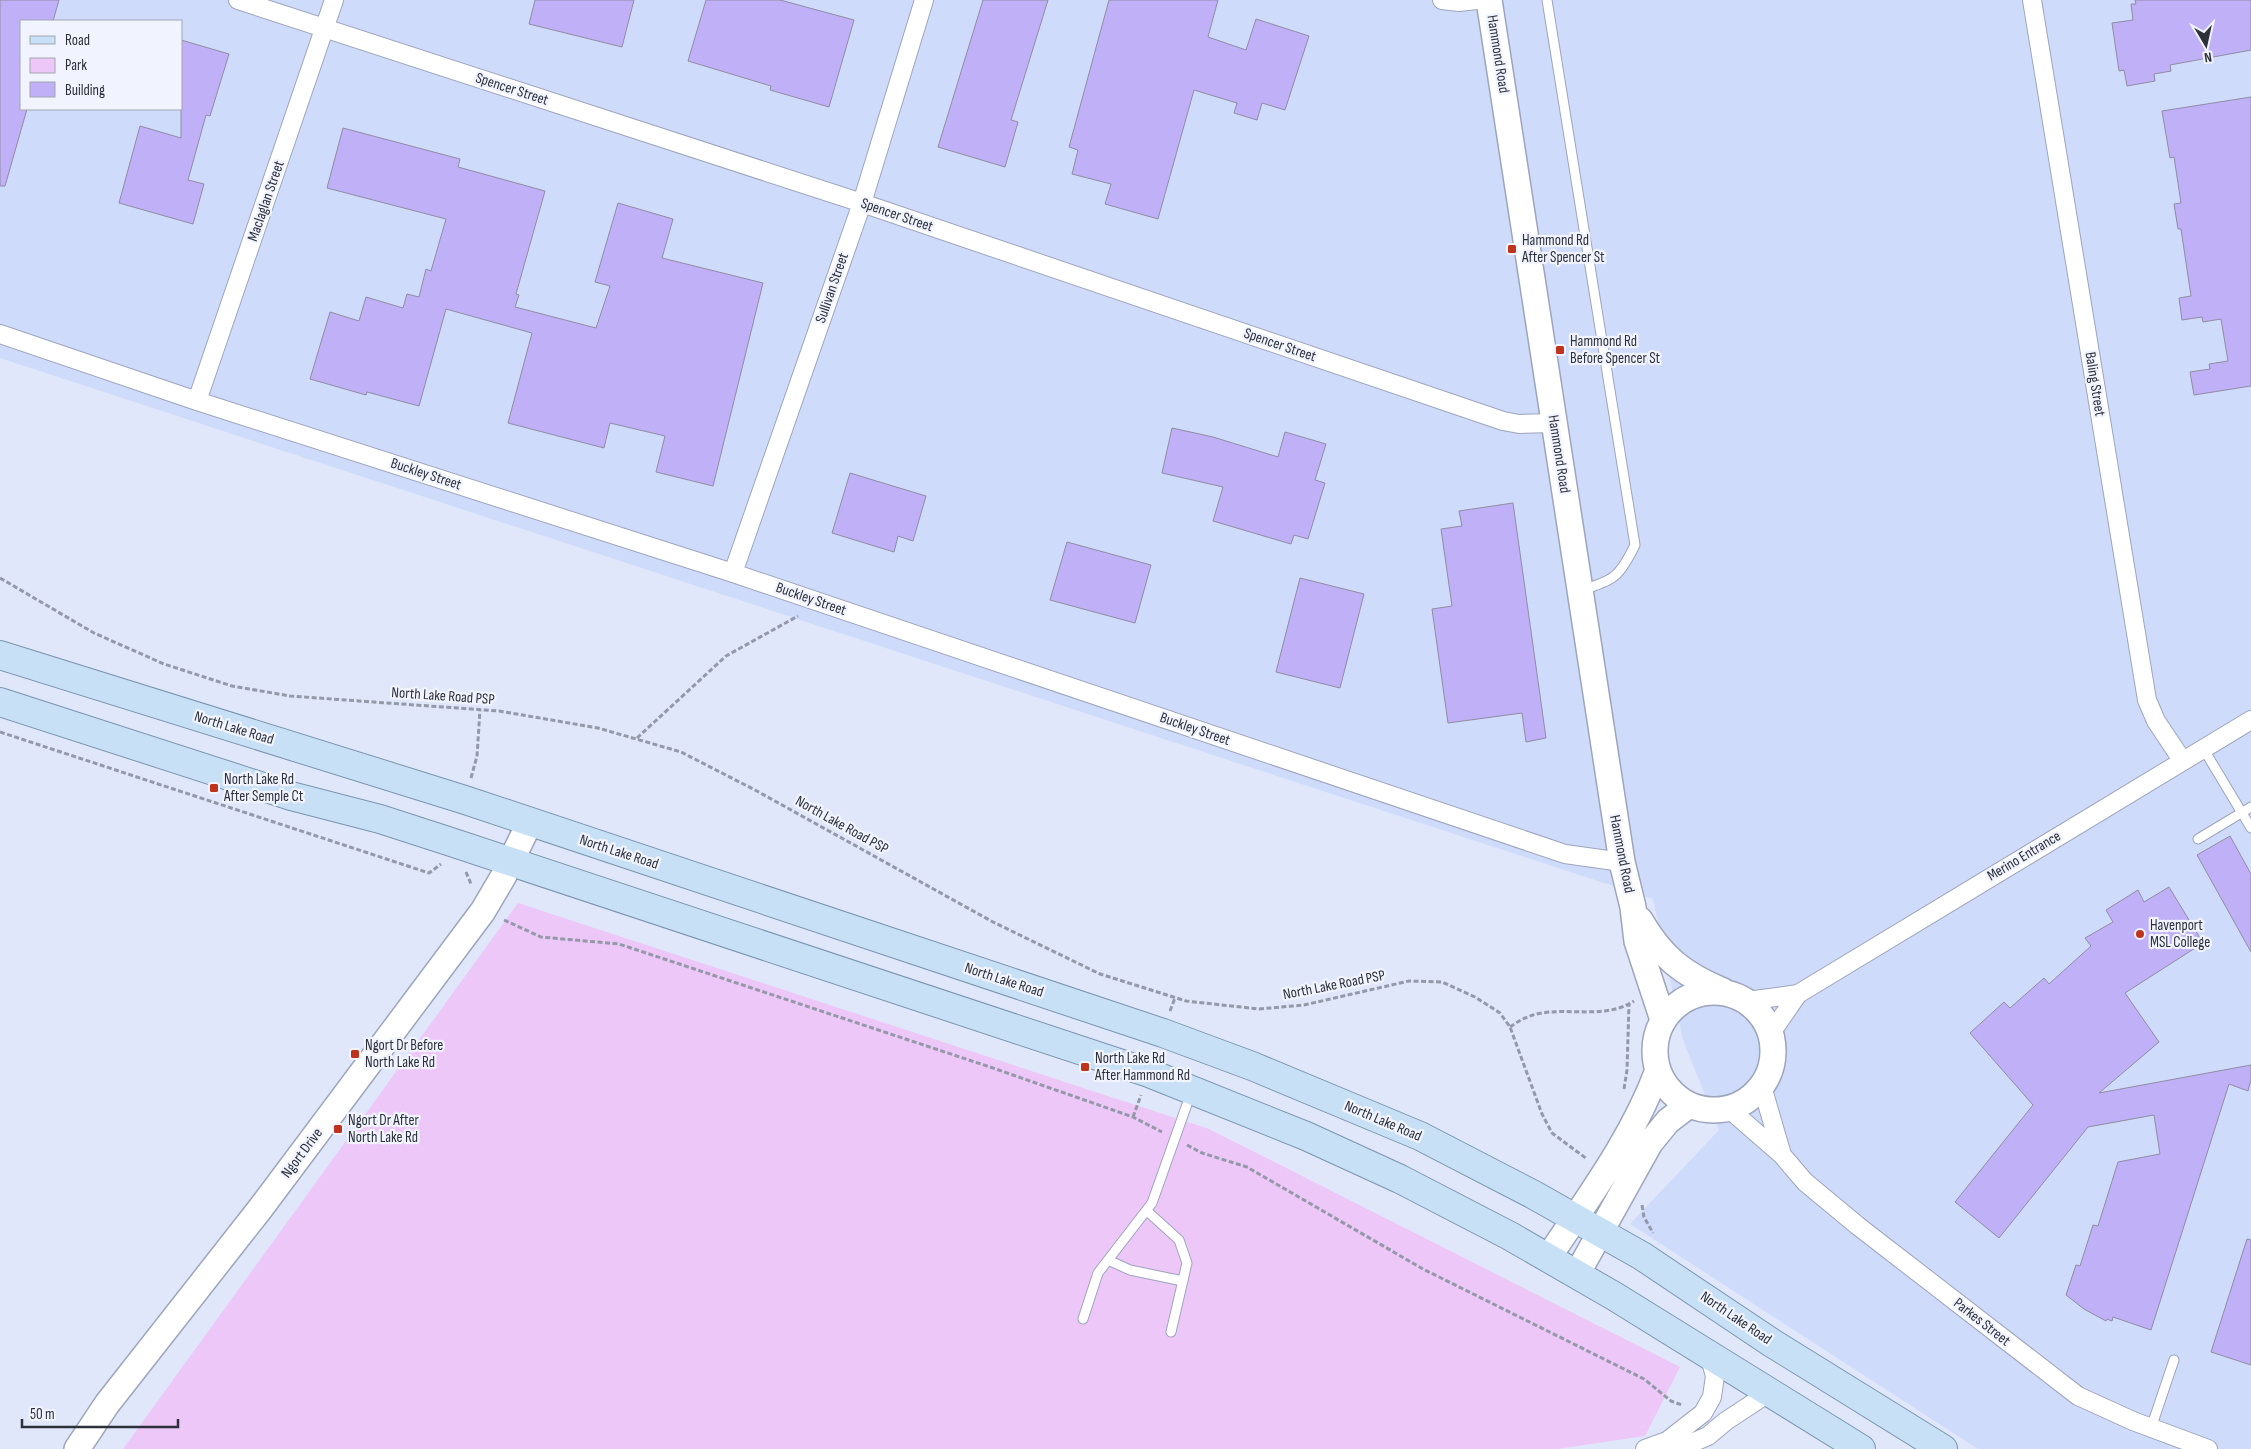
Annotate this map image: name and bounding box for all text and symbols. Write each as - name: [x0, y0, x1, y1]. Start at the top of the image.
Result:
- street label: Hammond Road: [1482, 14, 1514, 94]
- legend: [20, 20, 182, 110]
- north arrow: [2181, 20, 2231, 70]
- text: Road: [65, 31, 90, 50]
- text: N: [2203, 48, 2213, 66]
- text: Park: [65, 56, 87, 75]
- street label: Spencer Street: [473, 68, 551, 110]
- text: Building: [65, 81, 105, 100]
- street label: Maclaglan Street: [243, 158, 289, 244]
- street label: Spencer Street: [858, 194, 936, 236]
- place label: Hammond Rd After Spencer St: [1521, 231, 1605, 267]
- marker: Hammond Rd After Spencer St: [1506, 243, 1518, 255]
- street label: Sullivan Street: [811, 250, 853, 326]
- street label: Spencer Street: [1241, 324, 1319, 366]
- place label: Hammond Rd Before Spencer St: [1570, 332, 1661, 368]
- marker: Hammond Rd Before Spencer St: [1554, 344, 1566, 356]
- street label: Baling Street: [2081, 350, 2110, 418]
- street label: Hammond Road: [1543, 414, 1575, 494]
- street label: Buckley Street: [388, 454, 464, 494]
- street label: Buckley Street: [773, 578, 849, 620]
- street label: North Lake Road PSP: [391, 683, 495, 709]
- street label: North Lake Road: [192, 707, 276, 749]
- street label: Buckley Street: [1157, 708, 1233, 750]
- place label: North Lake Rd After Semple Ct: [223, 770, 304, 806]
- marker: North Lake Rd After Semple Ct: [208, 782, 220, 794]
- street label: North Lake Road PSP: [792, 792, 892, 858]
- street label: Hammond Road: [1605, 813, 1639, 895]
- street label: Merino Entrance: [1984, 827, 2064, 885]
- street label: North Lake Road: [577, 830, 661, 874]
- place label: Havenport MSL College: [2150, 916, 2210, 952]
- marker: Havenport MSL College: [2134, 928, 2146, 940]
- street label: North Lake Road: [962, 958, 1046, 1002]
- street label: North Lake Road PSP: [1281, 966, 1387, 1004]
- place label: Ngort Dr Before North Lake Rd: [365, 1036, 443, 1072]
- marker: Ngort Dr Before North Lake Rd: [349, 1048, 361, 1060]
- place label: North Lake Rd After Hammond Rd: [1094, 1049, 1190, 1085]
- marker: North Lake Rd After Hammond Rd: [1079, 1061, 1091, 1073]
- street label: North Lake Road: [1342, 1096, 1424, 1146]
- place label: Ngort Dr After North Lake Rd: [348, 1111, 420, 1147]
- marker: Ngort Dr After North Lake Rd: [332, 1123, 344, 1135]
- street label: Ngort Drive: [277, 1124, 327, 1182]
- street label: North Lake Road: [1697, 1287, 1775, 1349]
- street label: Parkes Street: [1950, 1294, 2015, 1350]
- scale bar: [22, 1396, 179, 1428]
- text: 50 m: [30, 1405, 55, 1424]

